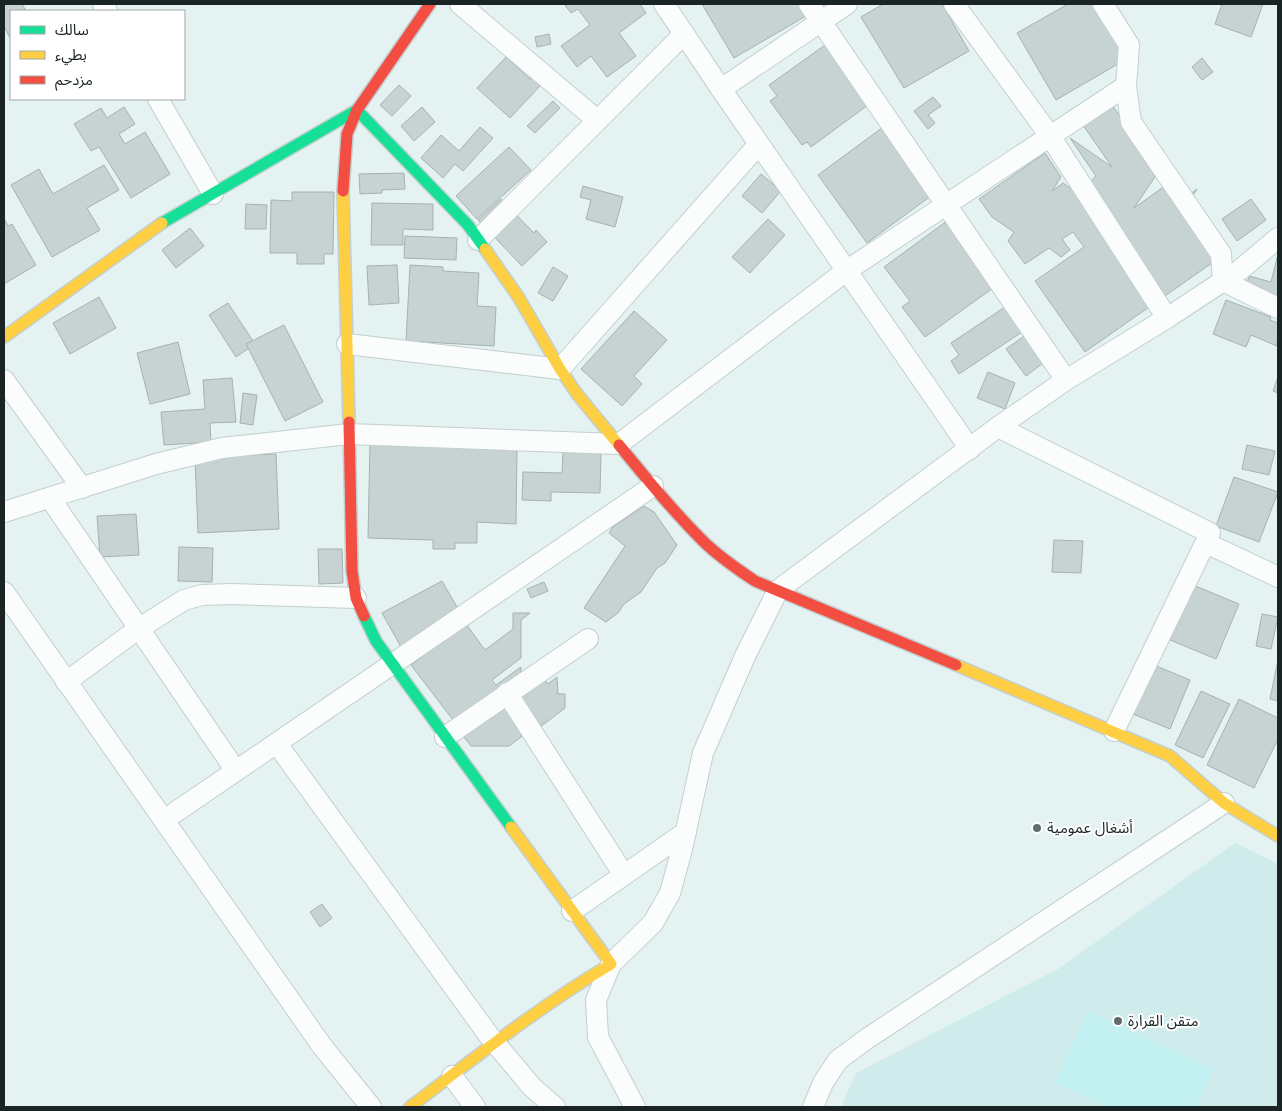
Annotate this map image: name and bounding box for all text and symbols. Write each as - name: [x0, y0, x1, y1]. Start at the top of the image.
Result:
- legend: [10, 10, 185, 100]
- text: سالك: [55, 20, 89, 39]
- text: بطيء: [55, 45, 87, 66]
- text: مزدحم: [55, 70, 93, 91]
- place label: أشغال عمومية: [1047, 818, 1133, 837]
- marker: أشغال عمومية: [1031, 822, 1043, 834]
- place label: متقن القرارة: [1128, 1011, 1199, 1030]
- marker: متقن القرارة: [1112, 1015, 1124, 1027]

